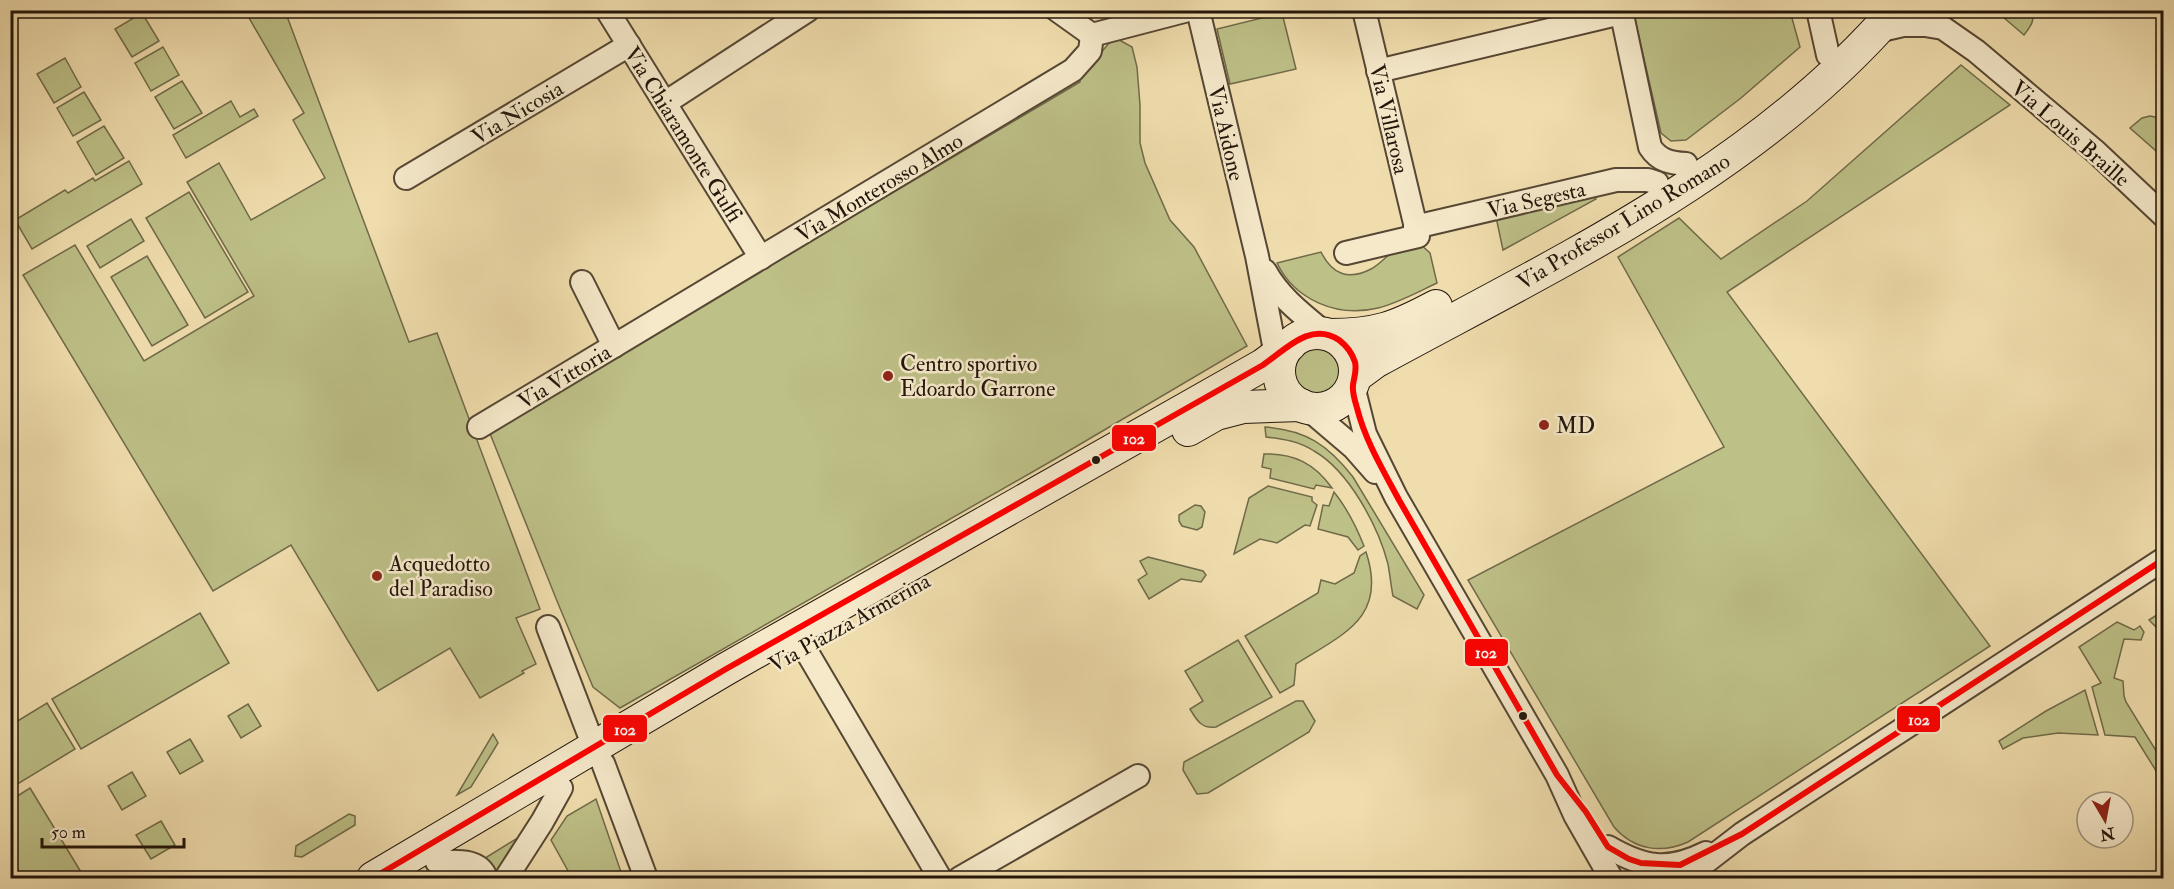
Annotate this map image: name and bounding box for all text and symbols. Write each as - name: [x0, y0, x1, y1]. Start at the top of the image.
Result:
- street label: Via Chiaramonte Gulfi: [618, 41, 749, 228]
- street label: Via Villarosa: [1363, 62, 1415, 178]
- street label: Via Nicosia: [467, 74, 569, 151]
- street label: Via Louis Braille: [2005, 74, 2136, 193]
- street label: Via Aidone: [1202, 83, 1251, 183]
- street label: Via Monterosso Almo: [791, 127, 968, 249]
- street label: Via Professor Lino Romano: [1512, 147, 1735, 297]
- street label: Via Segesta: [1484, 175, 1589, 225]
- street label: Via Vittoria: [513, 338, 617, 416]
- place label: Centro sportivo Edoardo Garrone: [900, 350, 1055, 403]
- marker: Centro sportivo Edoardo Garrone: [881, 369, 895, 383]
- place label: MD: [1556, 412, 1595, 440]
- marker: MD: [1537, 418, 1551, 432]
- line badge: 102: [1111, 424, 1157, 452]
- text: 102: [1123, 429, 1145, 449]
- unlabelled marker: [1090, 454, 1102, 466]
- place label: Acquedotto del Paradiso: [388, 550, 493, 603]
- street label: Via Piazza Armerina: [764, 566, 936, 679]
- marker: Acquedotto del Paradiso: [370, 569, 384, 583]
- line badge: 102: [1464, 638, 1509, 667]
- text: 102: [1475, 643, 1497, 663]
- line badge: 102: [1896, 705, 1941, 733]
- unlabelled marker: [1517, 710, 1529, 722]
- text: 102: [1908, 710, 1930, 730]
- line badge: 102: [602, 714, 648, 743]
- text: 102: [614, 720, 636, 740]
- north arrow: [2075, 790, 2135, 850]
- scale bar: [42, 811, 184, 849]
- text: 50 m: [51, 821, 86, 844]
- text: N: [2098, 823, 2117, 845]

